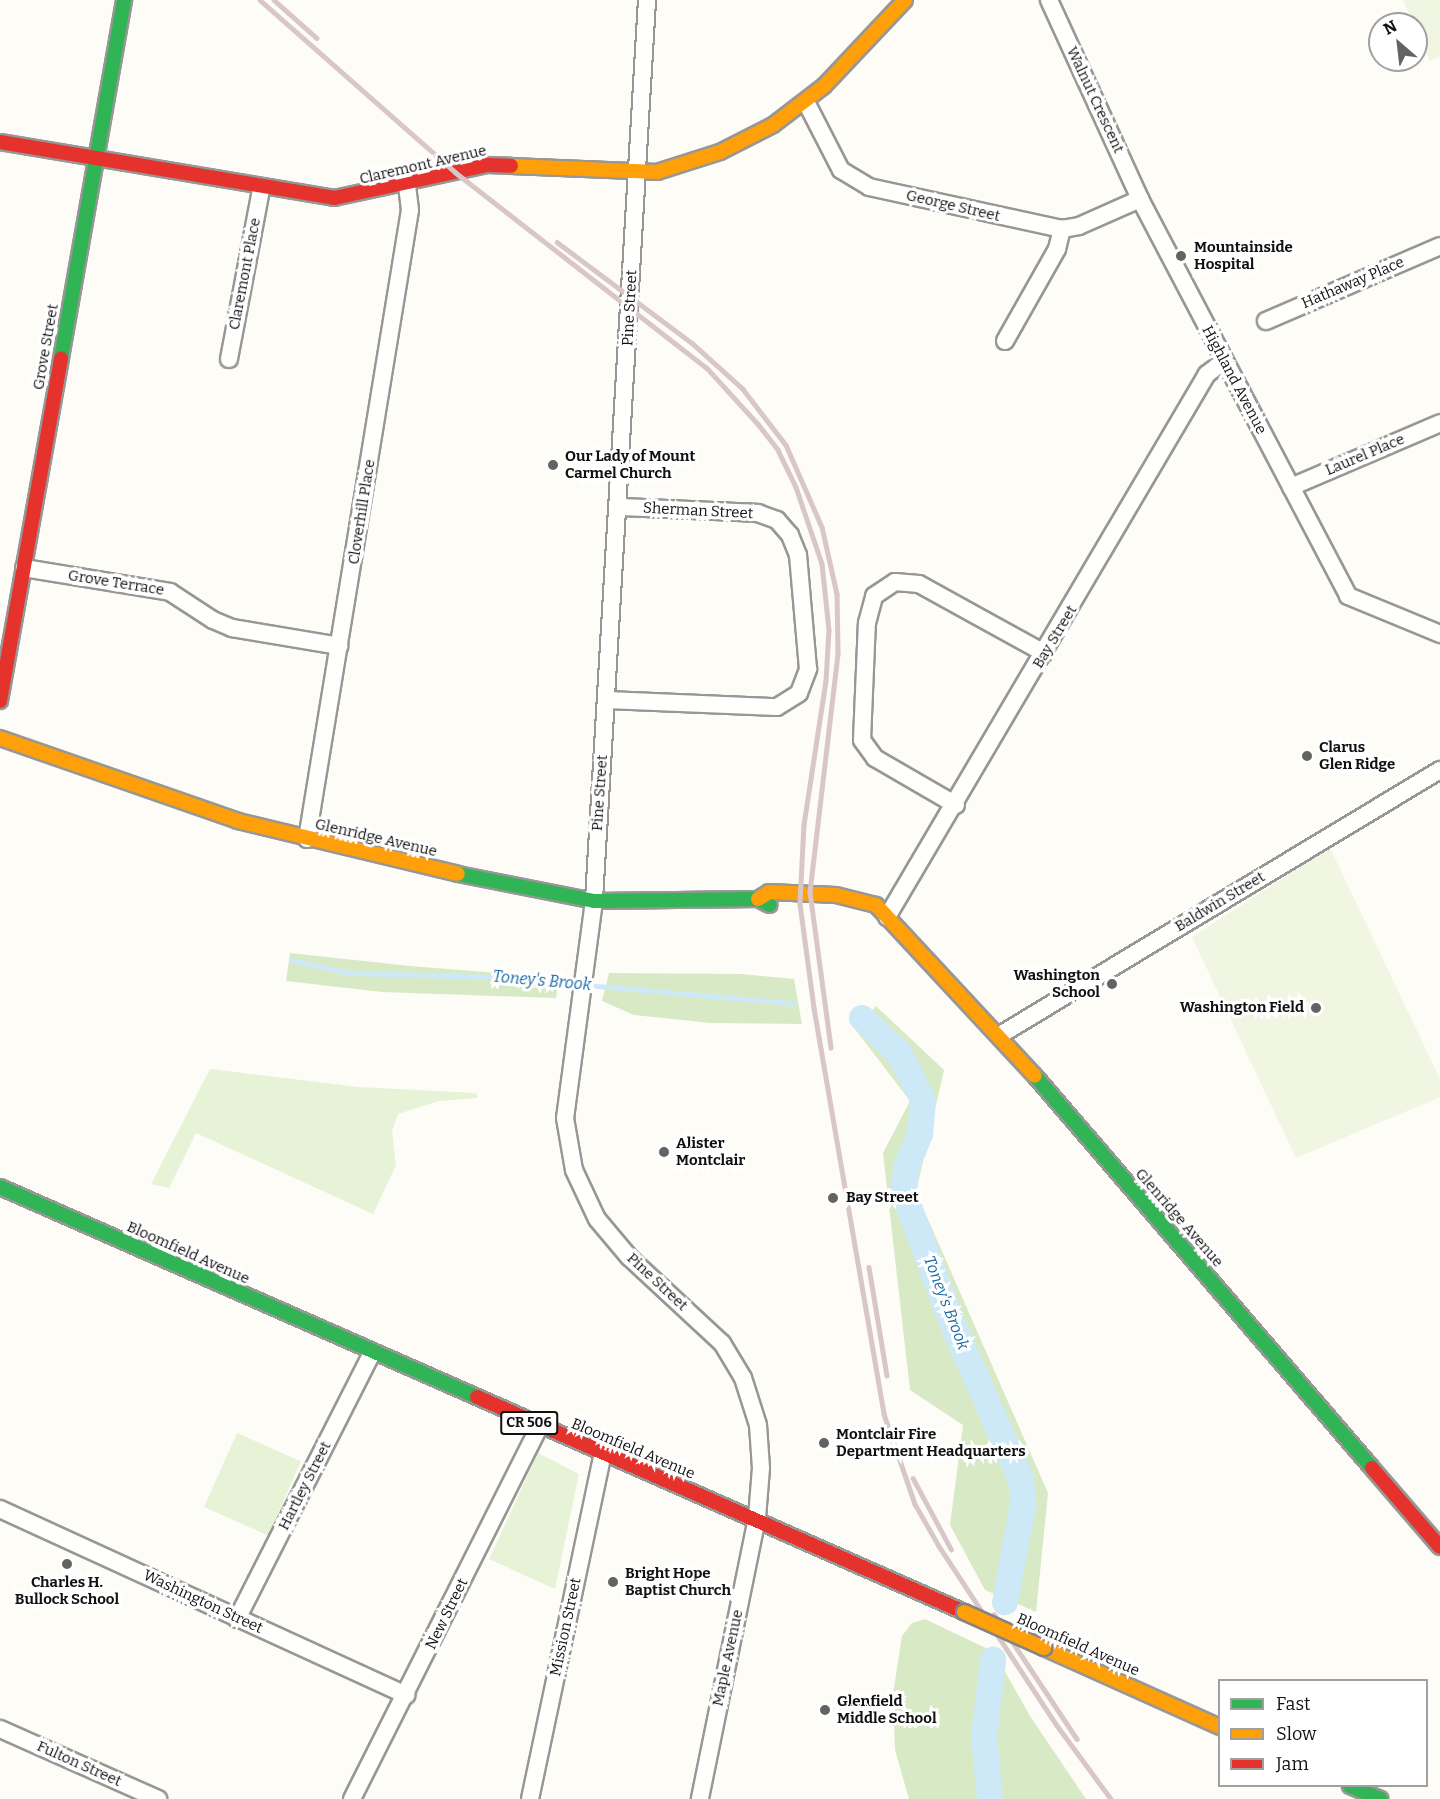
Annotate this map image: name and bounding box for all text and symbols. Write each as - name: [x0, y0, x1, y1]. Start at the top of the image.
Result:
- north arrow: [1368, 12, 1428, 72]
- text: N: [1380, 16, 1400, 39]
- street label: Walnut Crescent: [1062, 44, 1128, 156]
- street label: Claremont Avenue: [358, 142, 488, 188]
- street label: George Street: [904, 186, 1002, 226]
- street label: Claremont Place: [225, 217, 265, 331]
- place label: Mountainside Hospital: [1194, 238, 1293, 273]
- marker: Mountainside Hospital: [1172, 247, 1190, 265]
- street label: Hathaway Place: [1299, 253, 1407, 313]
- street label: Pine Street: [619, 269, 641, 347]
- street label: Grove Street: [30, 303, 62, 391]
- street label: Highland Avenue: [1198, 323, 1270, 437]
- street label: Laurel Place: [1323, 430, 1407, 480]
- place label: Our Lady of Mount Carmel Church: [565, 447, 695, 482]
- street label: Cloverhill Place: [345, 458, 379, 566]
- marker: Our Lady of Mount Carmel Church: [546, 458, 560, 472]
- street label: Sherman Street: [642, 499, 754, 523]
- street label: Grove Terrace: [67, 567, 165, 599]
- street label: Bay Street: [1029, 602, 1081, 672]
- place label: Clarus Glen Ridge: [1319, 738, 1395, 773]
- marker: Clarus Glen Ridge: [1300, 749, 1314, 763]
- street label: Pine Street: [588, 754, 612, 832]
- street label: Glenridge Avenue: [313, 815, 439, 861]
- street label: Baldwin Street: [1172, 868, 1268, 936]
- place label: Washington School: [1013, 966, 1100, 1001]
- water label: Toney's Brook: [492, 967, 592, 995]
- marker: Washington School: [1105, 977, 1119, 991]
- place label: Washington Field: [1180, 999, 1304, 1017]
- marker: Washington Field: [1309, 1001, 1323, 1015]
- place label: Alister Montclair: [676, 1134, 745, 1169]
- marker: Alister Montclair: [657, 1145, 671, 1159]
- street label: Glenridge Avenue: [1131, 1165, 1227, 1271]
- marker: Bay Street: [824, 1189, 842, 1207]
- place label: Bay Street: [846, 1189, 919, 1207]
- street label: Bloomfield Avenue: [124, 1218, 252, 1288]
- street label: Pine Street: [623, 1249, 691, 1315]
- water label: Toney's Brook: [919, 1253, 973, 1353]
- road number: CR 506: [499, 1412, 559, 1434]
- street label: Bloomfield Avenue: [569, 1415, 697, 1483]
- place label: Montclair Fire Department Headquarters: [836, 1425, 1026, 1460]
- marker: Montclair Fire Department Headquarters: [817, 1436, 831, 1450]
- street label: Hartley Street: [275, 1439, 335, 1533]
- marker: Charles H. Bullock School: [60, 1557, 74, 1571]
- place label: Bright Hope Baptist Church: [625, 1564, 731, 1599]
- street label: Washington Street: [140, 1566, 266, 1638]
- place label: Charles H. Bullock School: [15, 1573, 119, 1608]
- street label: New Street: [422, 1575, 472, 1653]
- marker: Bright Hope Baptist Church: [606, 1575, 620, 1589]
- street label: Mission Street: [547, 1576, 585, 1678]
- street label: Maple Avenue: [709, 1608, 747, 1708]
- street label: Bloomfield Avenue: [1014, 1610, 1142, 1680]
- legend: [1218, 1679, 1428, 1787]
- place label: Glenfield Middle School: [837, 1692, 937, 1727]
- text: Fast: [1276, 1693, 1311, 1715]
- marker: Glenfield Middle School: [818, 1703, 832, 1717]
- text: Slow: [1276, 1723, 1316, 1745]
- street label: Fulton Street: [34, 1737, 124, 1791]
- text: Jam: [1276, 1753, 1309, 1775]

